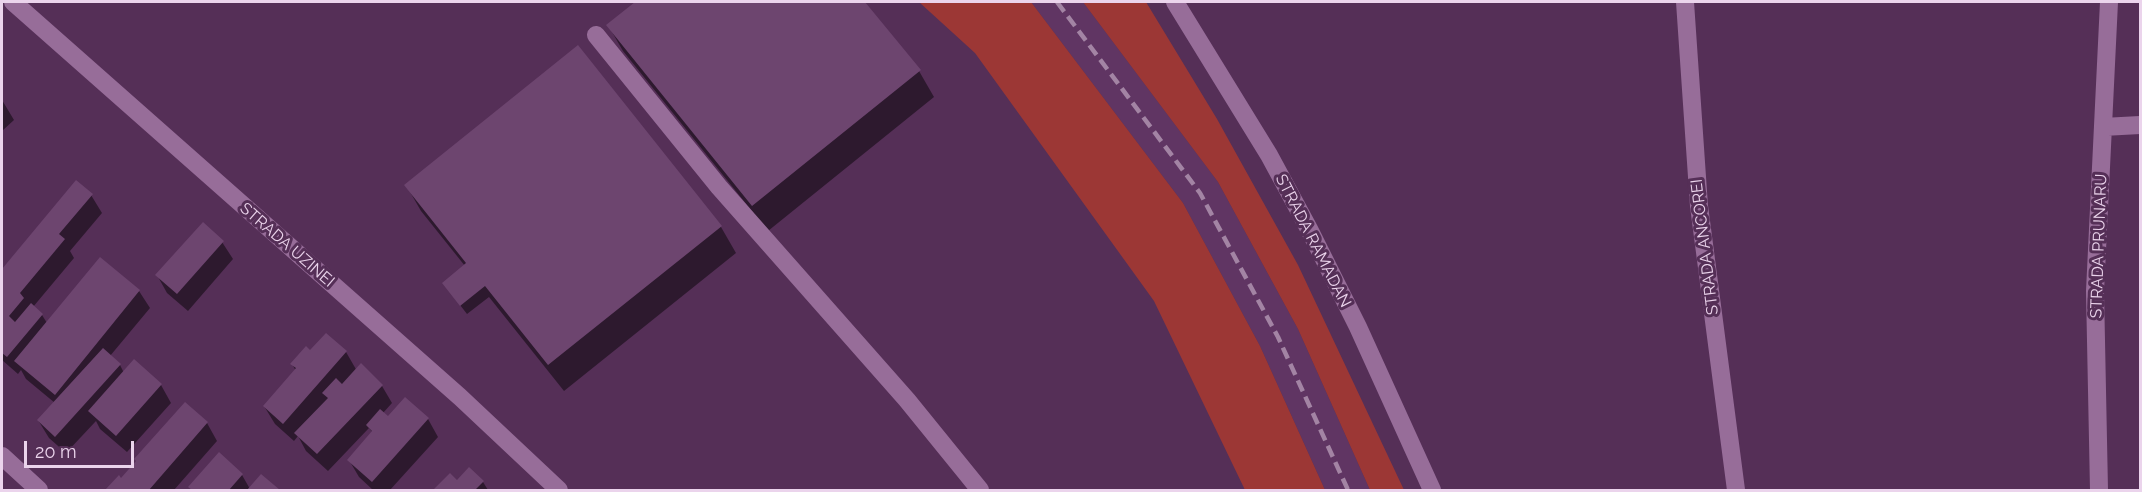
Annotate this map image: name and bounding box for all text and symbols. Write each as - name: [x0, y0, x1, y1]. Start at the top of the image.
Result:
- street label: STRADA RAMADAN: [1271, 171, 1355, 311]
- street label: STRADA PRUNARU: [2087, 173, 2111, 319]
- street label: STRADA ANCOREI: [1687, 178, 1723, 316]
- street label: STRADA UZINEI: [236, 199, 338, 291]
- scale bar: [27, 429, 136, 467]
- text: 20 m: [35, 441, 77, 462]

